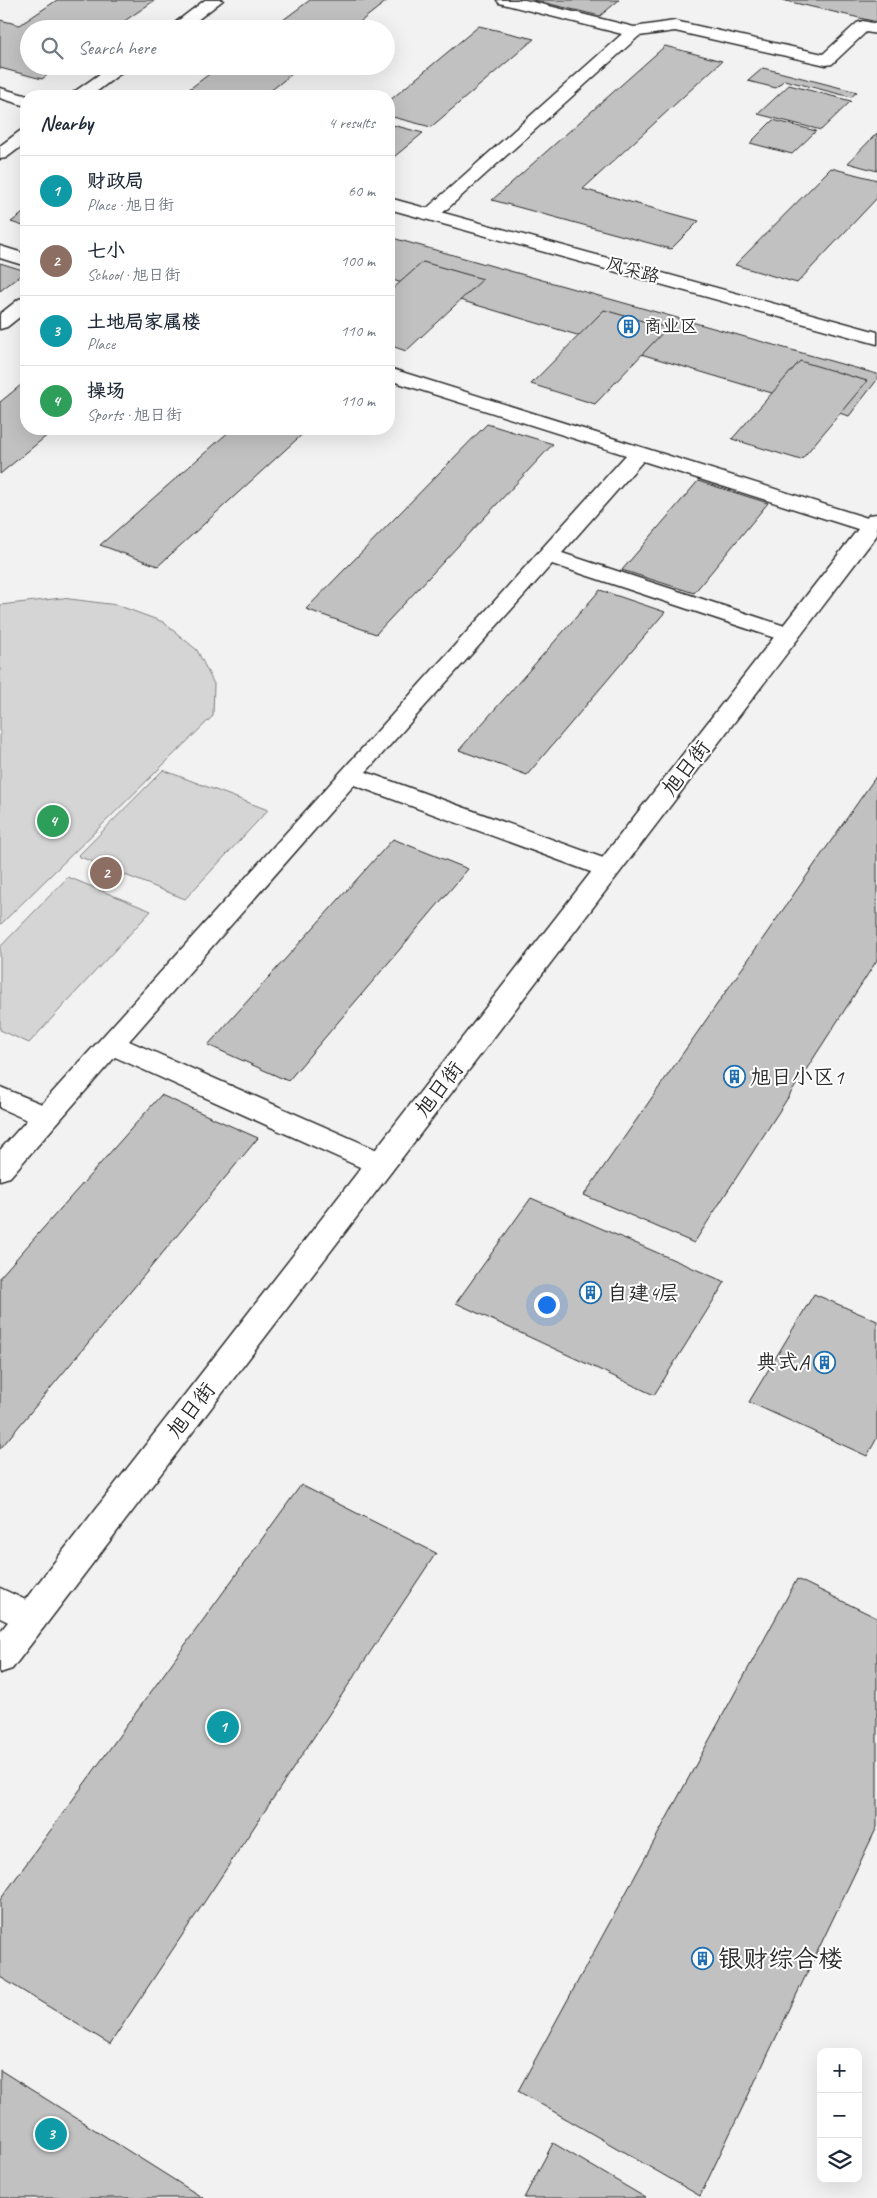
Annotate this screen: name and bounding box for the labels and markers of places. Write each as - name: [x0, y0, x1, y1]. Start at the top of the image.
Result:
- building icon: 商业区: [616, 314, 640, 338]
- place label: 商业区: [644, 315, 698, 337]
- pin: 4: [37, 802, 69, 840]
- pin: 2: [90, 854, 122, 892]
- place label: 旭日小区1: [750, 1064, 845, 1090]
- building icon: 旭日小区1: [722, 1065, 746, 1089]
- place label: 自建4层: [607, 1280, 679, 1306]
- building icon: 自建4层: [579, 1281, 603, 1305]
- place label: 典式A: [756, 1349, 810, 1375]
- building icon: 典式A: [813, 1350, 837, 1374]
- pin: 1: [207, 1708, 239, 1746]
- place label: 银财综合楼: [718, 1943, 843, 1975]
- building icon: 银财综合楼: [690, 1947, 714, 1971]
- pin: 3: [35, 2115, 67, 2153]

